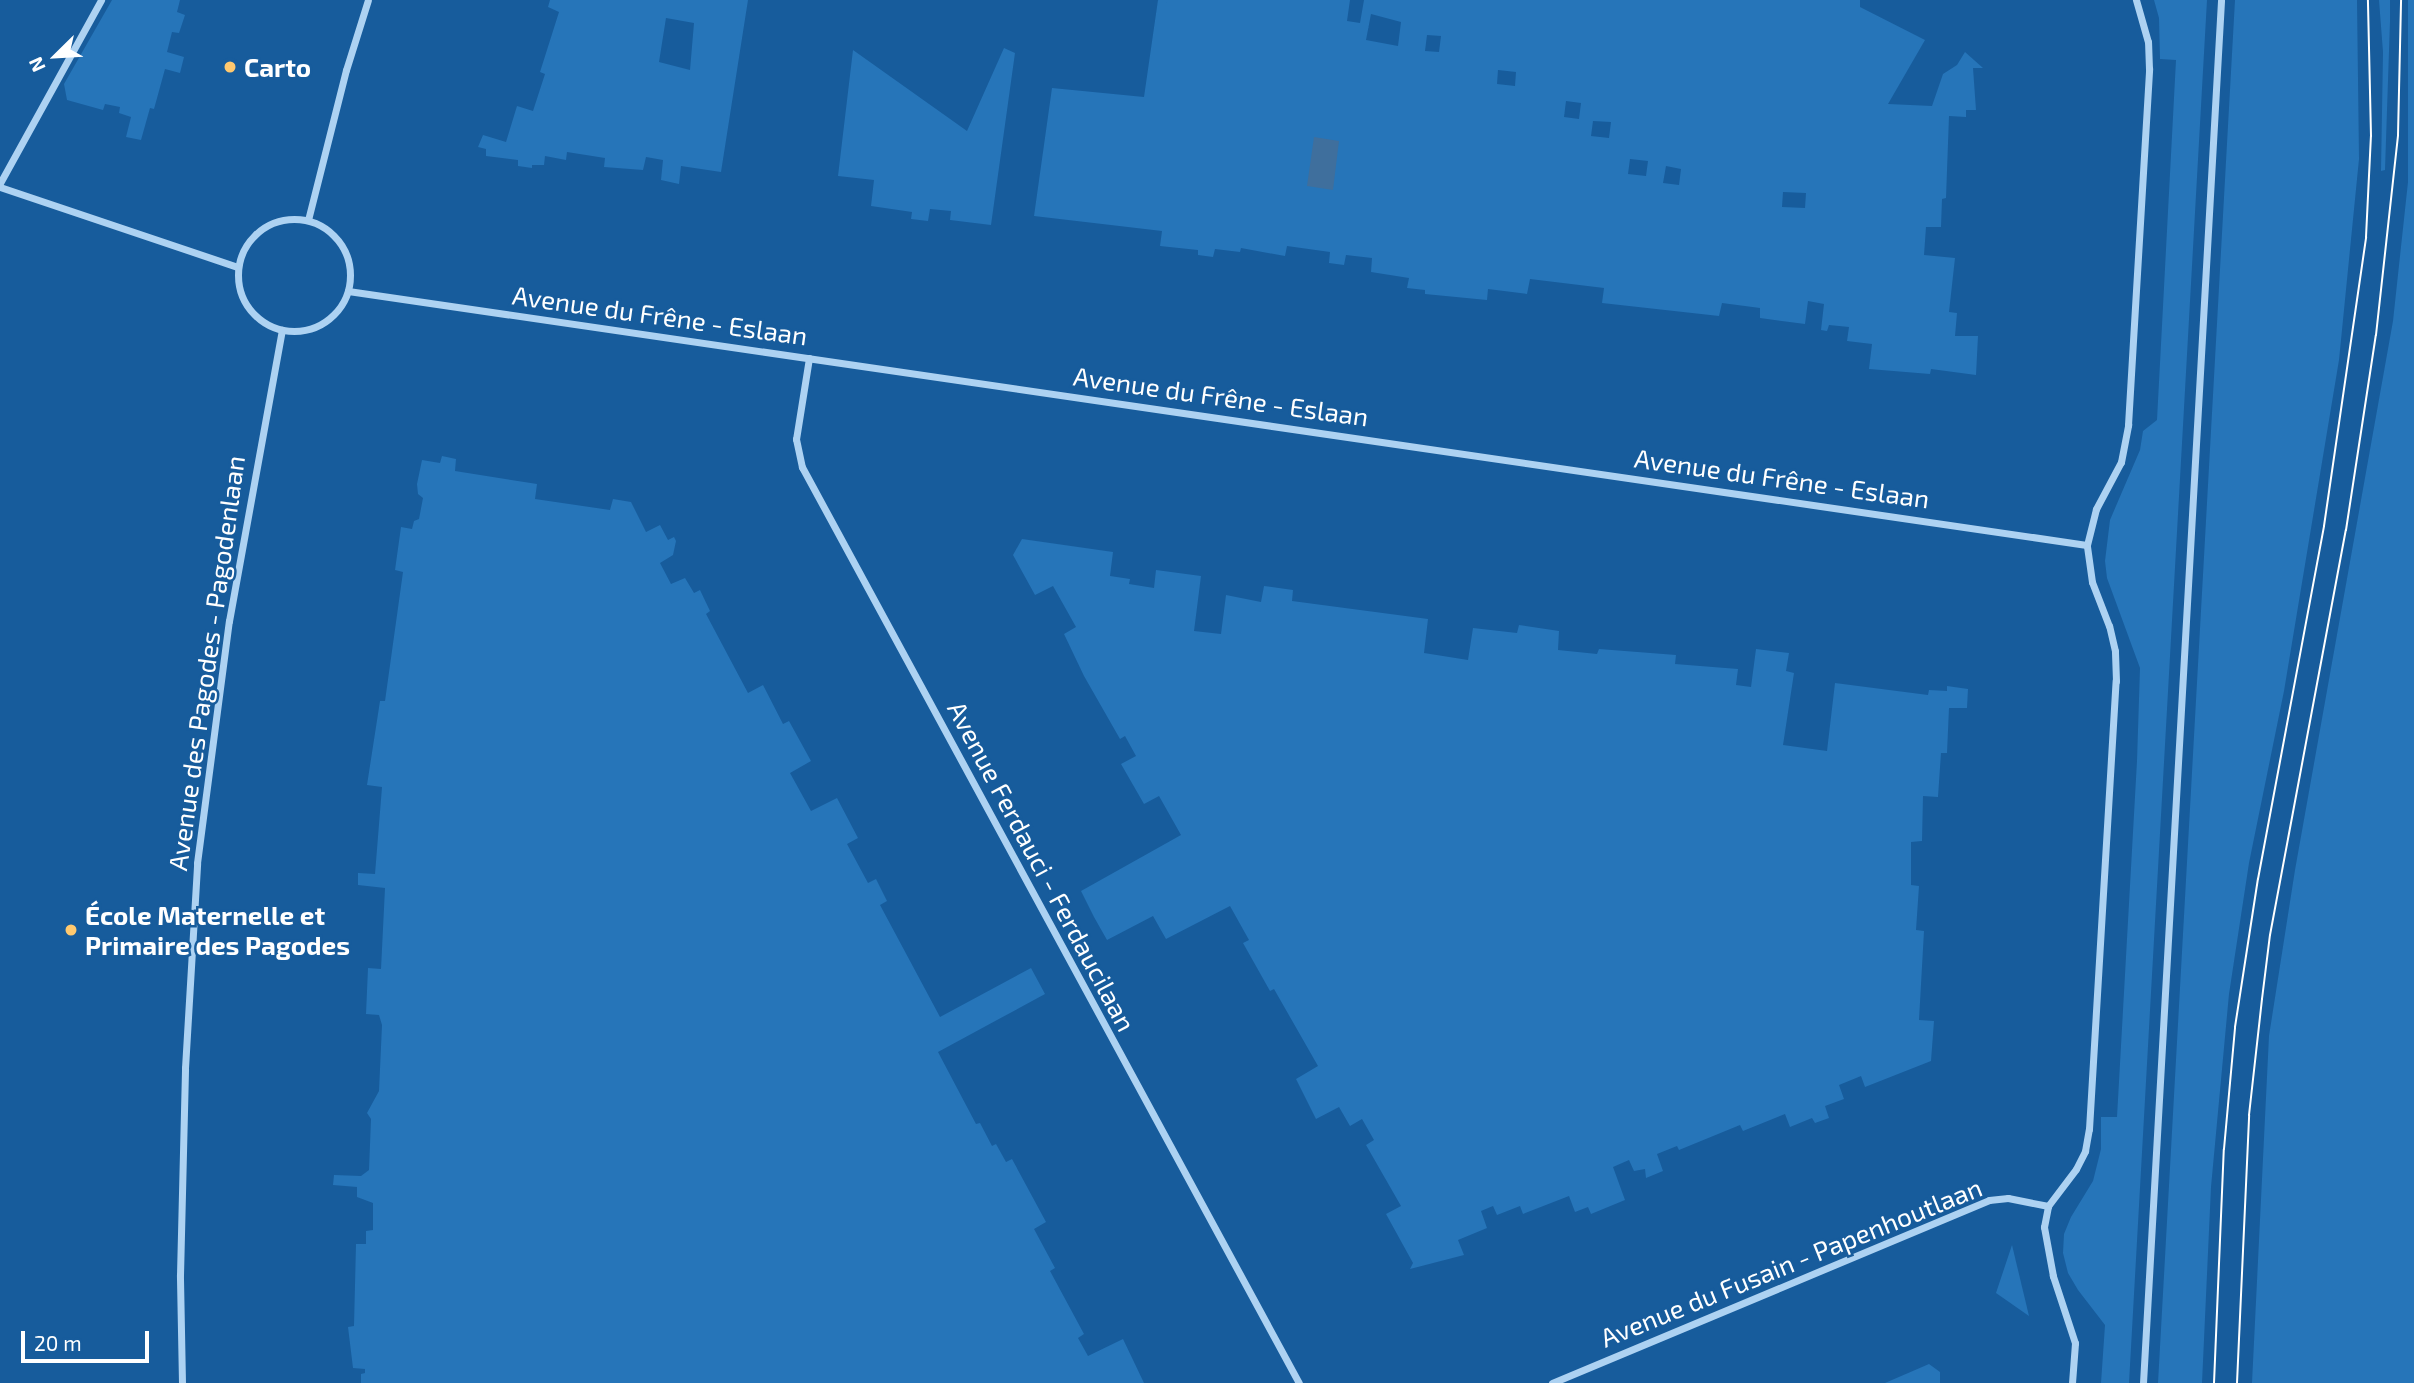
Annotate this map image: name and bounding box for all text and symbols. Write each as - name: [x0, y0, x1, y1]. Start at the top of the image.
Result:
- north arrow: [21, 21, 91, 91]
- place label: Carto: [244, 51, 311, 83]
- text: N: [23, 54, 50, 76]
- marker: Carto: [222, 59, 238, 75]
- street label: Avenue du Frêne - Eslaan: [511, 279, 809, 351]
- street label: Avenue du Frêne - Eslaan: [1072, 360, 1370, 432]
- street label: Avenue du Frêne - Eslaan: [1633, 442, 1931, 514]
- street label: Avenue des Pagodes - Pagodenlaan: [161, 453, 251, 873]
- street label: Avenue Ferdauci - Ferdaucilaan: [942, 696, 1142, 1036]
- place label: École Maternelle et Primaire des Pagodes: [85, 899, 350, 960]
- marker: École Maternelle et Primaire des Pagodes: [63, 922, 79, 938]
- street label: Avenue du Fusain - Papenhoutlaan: [1596, 1171, 1986, 1353]
- scale bar: [24, 1316, 152, 1360]
- text: 20 m: [34, 1330, 82, 1355]

